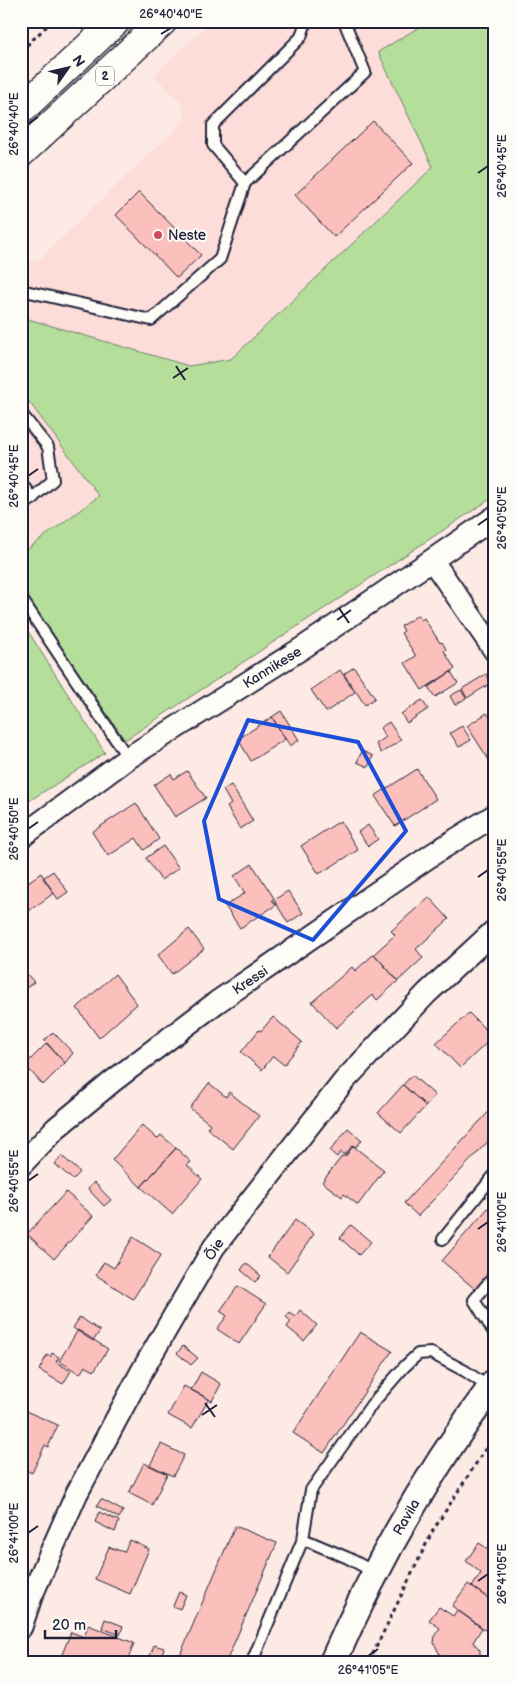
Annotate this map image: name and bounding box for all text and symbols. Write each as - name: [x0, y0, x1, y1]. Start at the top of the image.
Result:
- text: 26°40'40"E: [139, 7, 203, 22]
- north arrow: [42, 42, 92, 92]
- text: N: [68, 52, 88, 70]
- road number: 2: [96, 66, 114, 85]
- text: 26°40'40"E: [7, 92, 22, 156]
- text: 26°40'45"E: [495, 134, 510, 198]
- place label: Neste: [168, 227, 206, 244]
- marker: Neste: [152, 229, 164, 241]
- text: 26°40'45"E: [7, 444, 22, 508]
- text: 26°40'50"E: [495, 486, 510, 550]
- street label: Kannikese: [240, 643, 305, 692]
- text: 26°40'50"E: [7, 797, 22, 861]
- text: 26°40'55"E: [495, 838, 510, 901]
- street label: Kressi: [229, 962, 271, 998]
- text: 26°40'55"E: [7, 1149, 22, 1212]
- text: 26°41'00"E: [495, 1191, 510, 1252]
- street label: Õie: [199, 1234, 228, 1263]
- street label: Ravila: [389, 1496, 424, 1538]
- text: 26°41'00"E: [7, 1502, 22, 1563]
- text: 26°41'05"E: [495, 1544, 510, 1604]
- scale bar: [45, 1608, 116, 1640]
- text: 20 m: [52, 1616, 86, 1635]
- text: 26°41'05"E: [338, 1663, 398, 1678]

